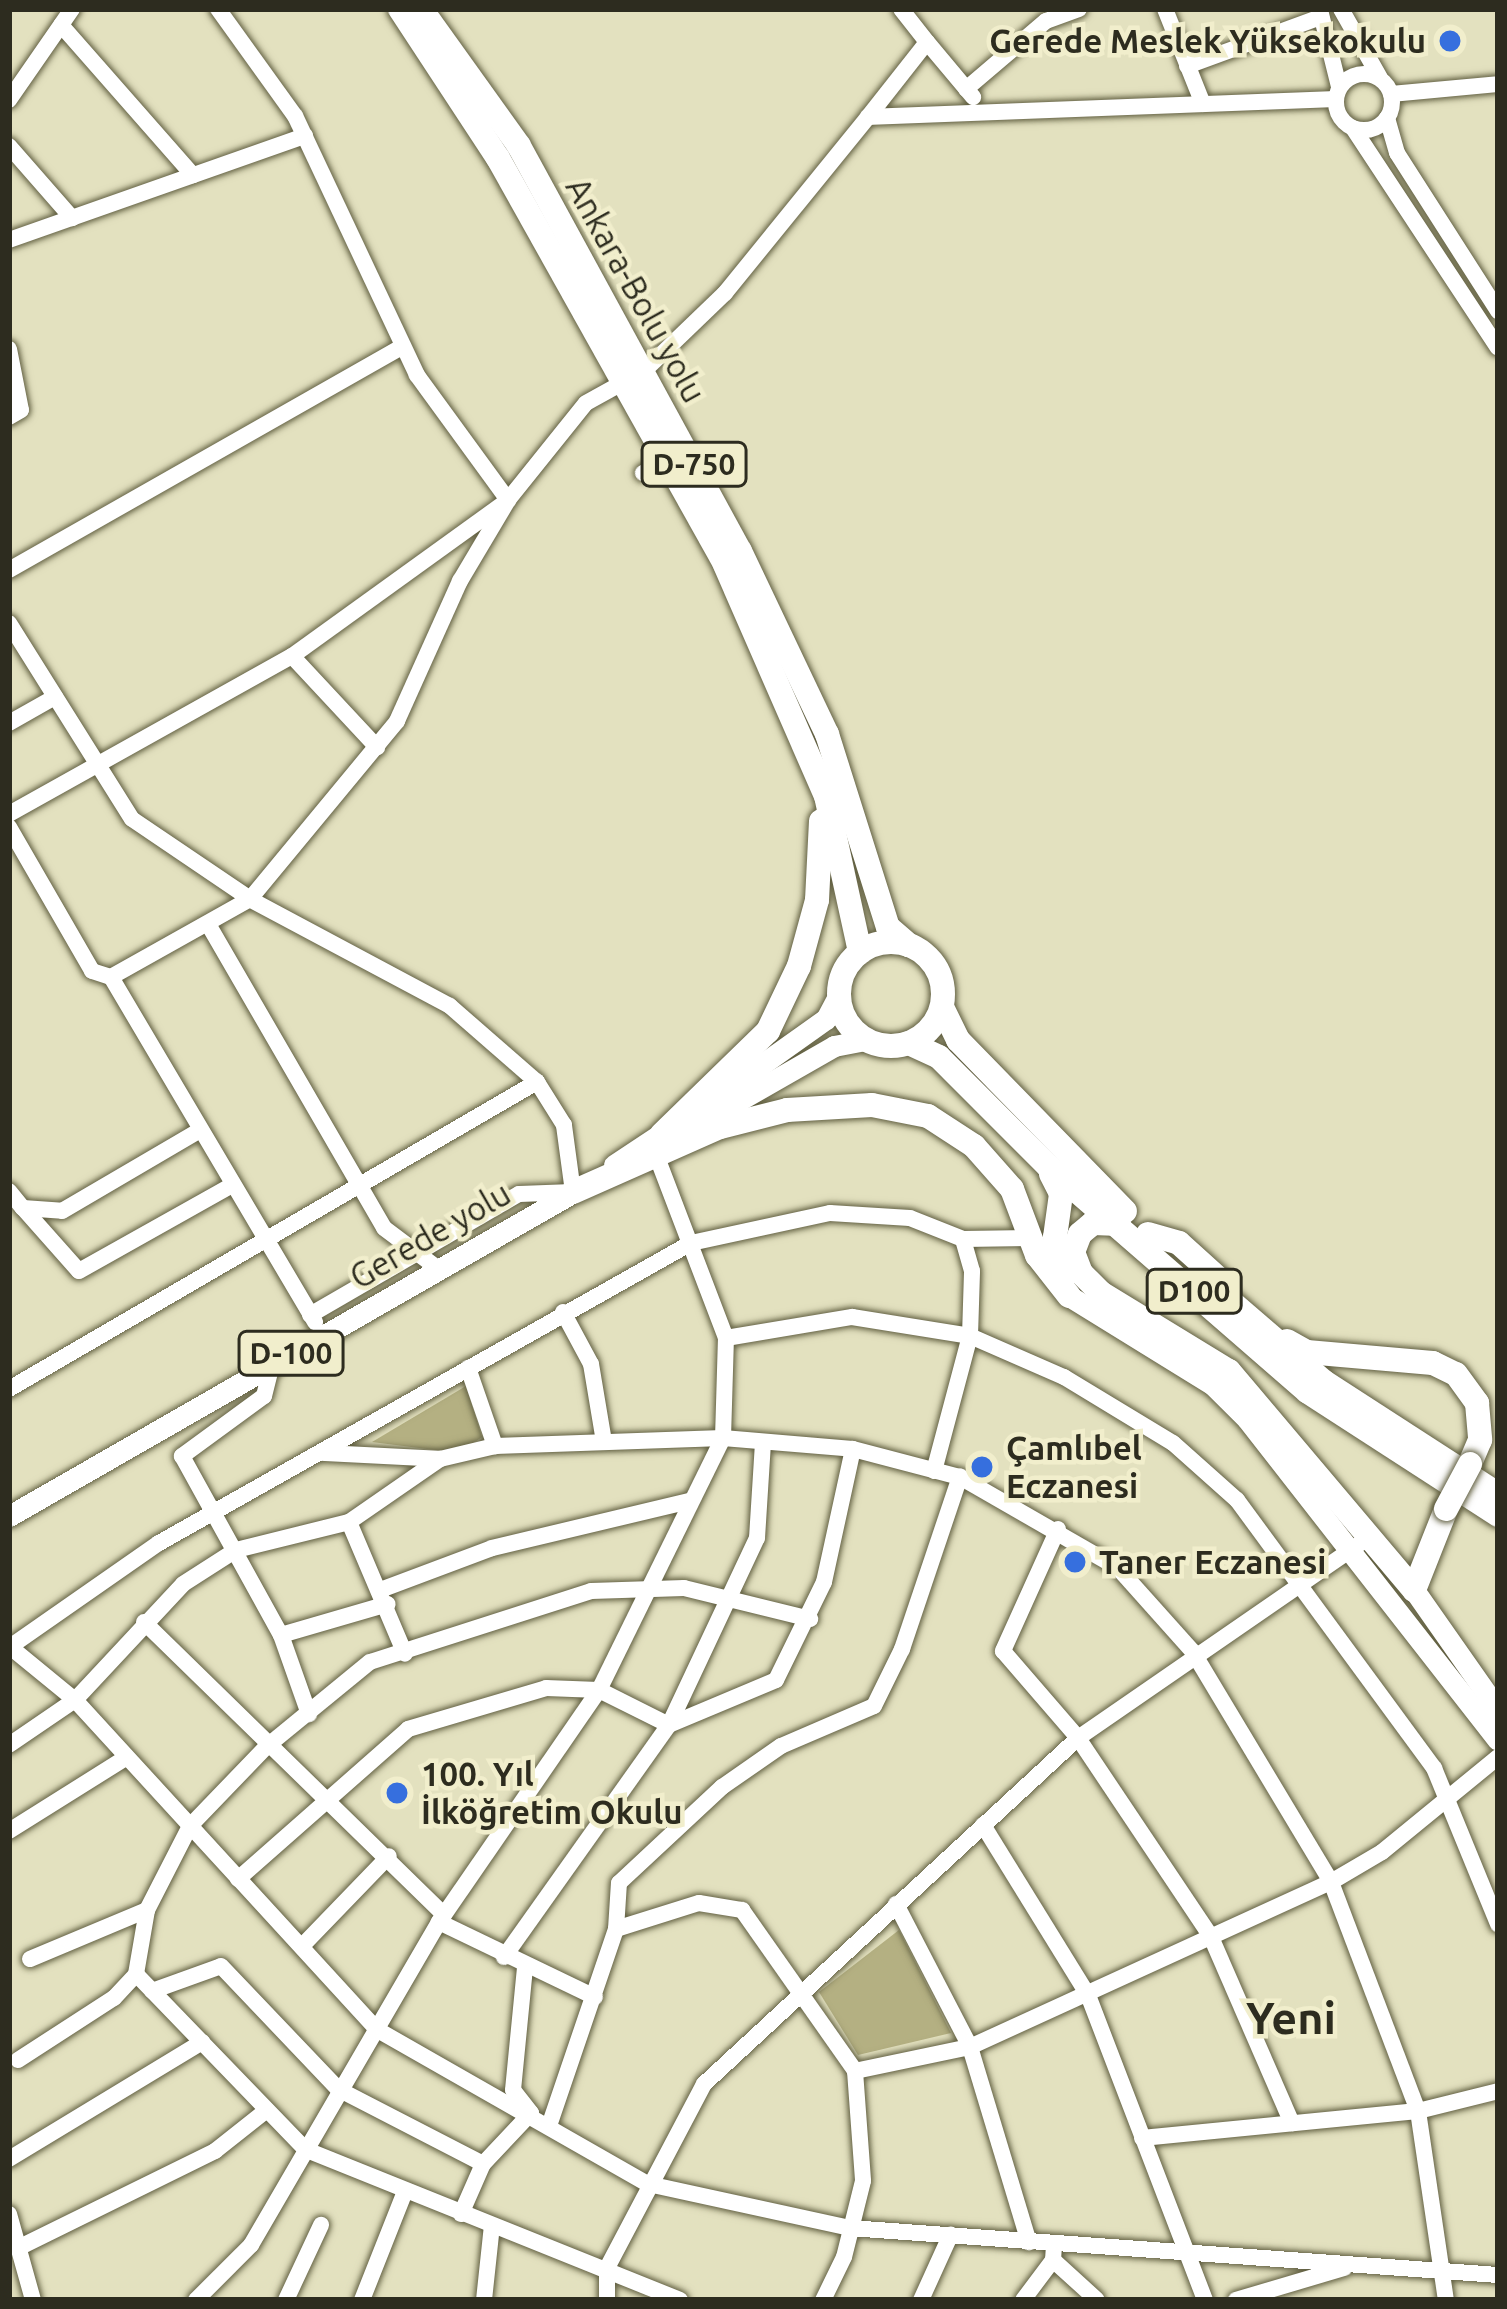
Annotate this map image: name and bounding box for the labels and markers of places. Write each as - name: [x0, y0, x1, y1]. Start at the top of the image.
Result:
- place label: Gerede Meslek Yüksekokulu: [989, 21, 1426, 61]
- marker: Gerede Meslek Yüksekokulu: [1437, 28, 1463, 54]
- place label: Çamlıbel Eczanesi: [1006, 1428, 1142, 1506]
- marker: Çamlıbel Eczanesi: [969, 1454, 995, 1480]
- place label: Taner Eczanesi: [1099, 1542, 1327, 1582]
- marker: Taner Eczanesi: [1062, 1549, 1088, 1575]
- place label: 100. Yıl İlköğretim Okulu: [421, 1754, 683, 1832]
- marker: 100. Yıl İlköğretim Okulu: [384, 1780, 410, 1806]

